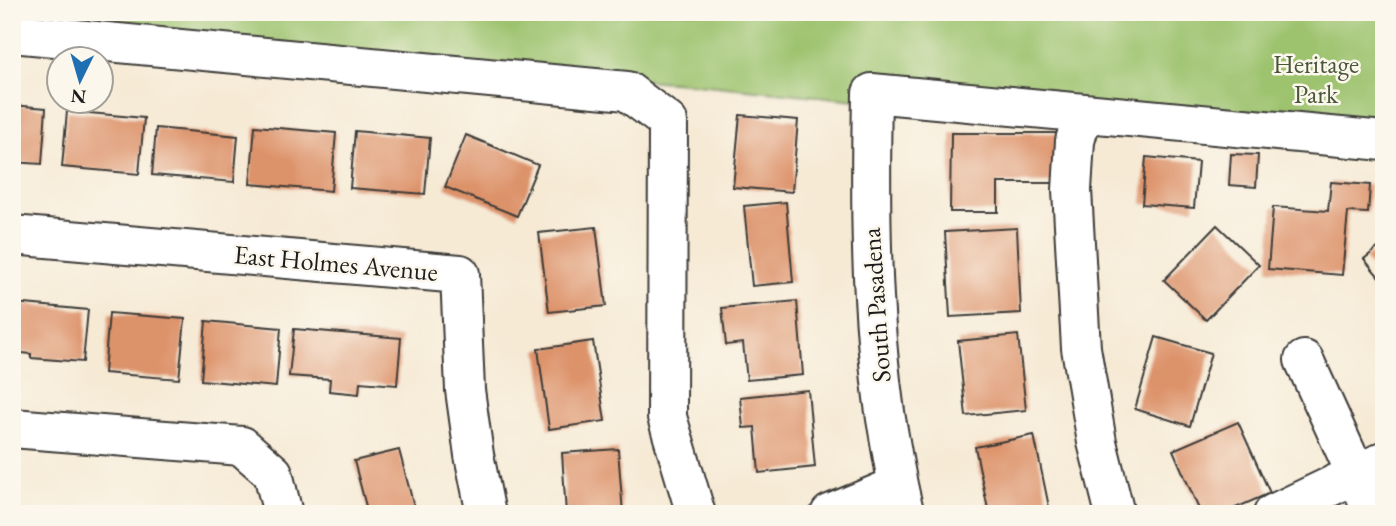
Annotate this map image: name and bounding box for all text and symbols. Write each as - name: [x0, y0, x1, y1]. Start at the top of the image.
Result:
- north arrow: [46, 46, 116, 116]
- park label: Heritage Park: [1273, 47, 1359, 111]
- text: N: [69, 83, 87, 110]
- street label: South Pasadena: [854, 226, 898, 384]
- street label: East Holmes Avenue: [233, 237, 439, 289]

